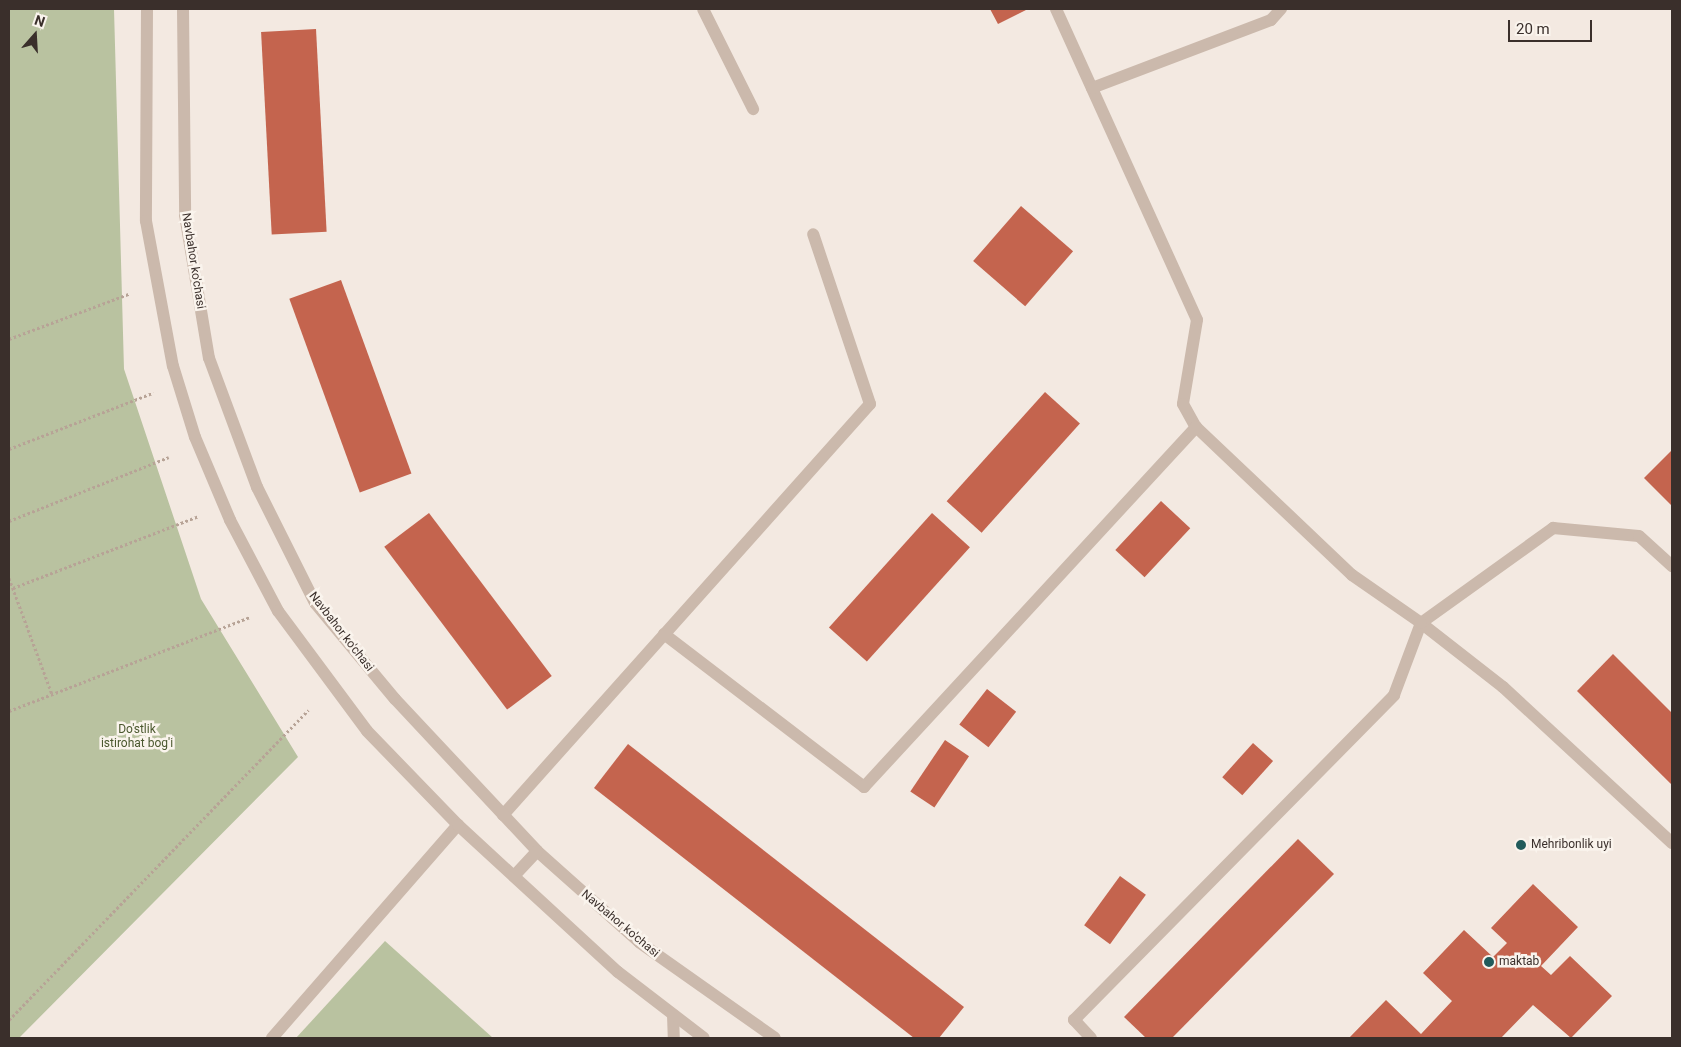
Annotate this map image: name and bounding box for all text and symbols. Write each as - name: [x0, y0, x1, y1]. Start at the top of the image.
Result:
- north arrow: [10, 10, 60, 60]
- scale bar: [1511, 10, 1595, 42]
- text: N: [33, 12, 47, 30]
- text: 20 m: [1516, 20, 1550, 38]
- street label: Navbahor ko'chasi: [178, 212, 208, 310]
- street label: Navbahor ko'chasi: [305, 589, 377, 675]
- park label: Do'stlik istirohat bog'i: [101, 723, 173, 751]
- place label: Mehribonlik uyi: [1531, 838, 1612, 852]
- marker: Mehribonlik uyi: [1515, 839, 1527, 851]
- street label: Navbahor ko'chasi: [578, 887, 662, 961]
- place label: maktab: [1499, 955, 1539, 969]
- marker: maktab: [1483, 956, 1495, 968]

